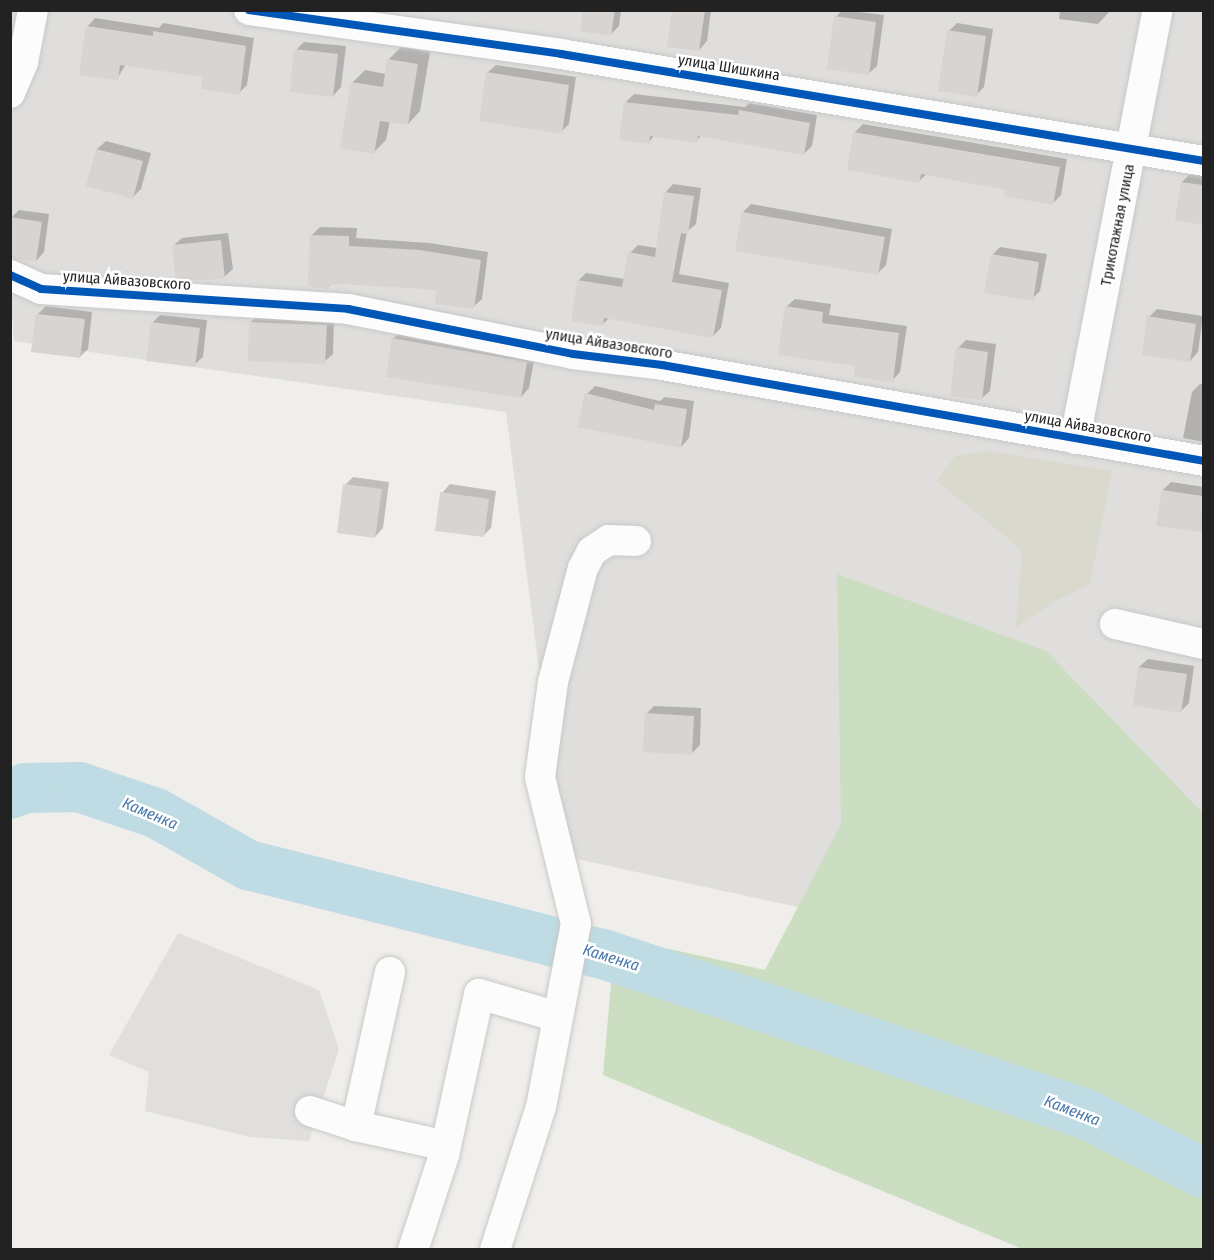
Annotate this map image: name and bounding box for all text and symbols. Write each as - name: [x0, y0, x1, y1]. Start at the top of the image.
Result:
- street label: улица Шишкина: [677, 51, 781, 85]
- street label: Трикотажная улица: [1097, 163, 1139, 287]
- street label: улица Айвазовского: [62, 268, 192, 294]
- street label: улица Айвазовского: [544, 325, 674, 363]
- street label: улица Айвазовского: [1023, 407, 1153, 447]
- water label: Каменка: [119, 794, 181, 834]
- water label: Каменка: [580, 940, 642, 976]
- water label: Каменка: [1041, 1092, 1103, 1130]

